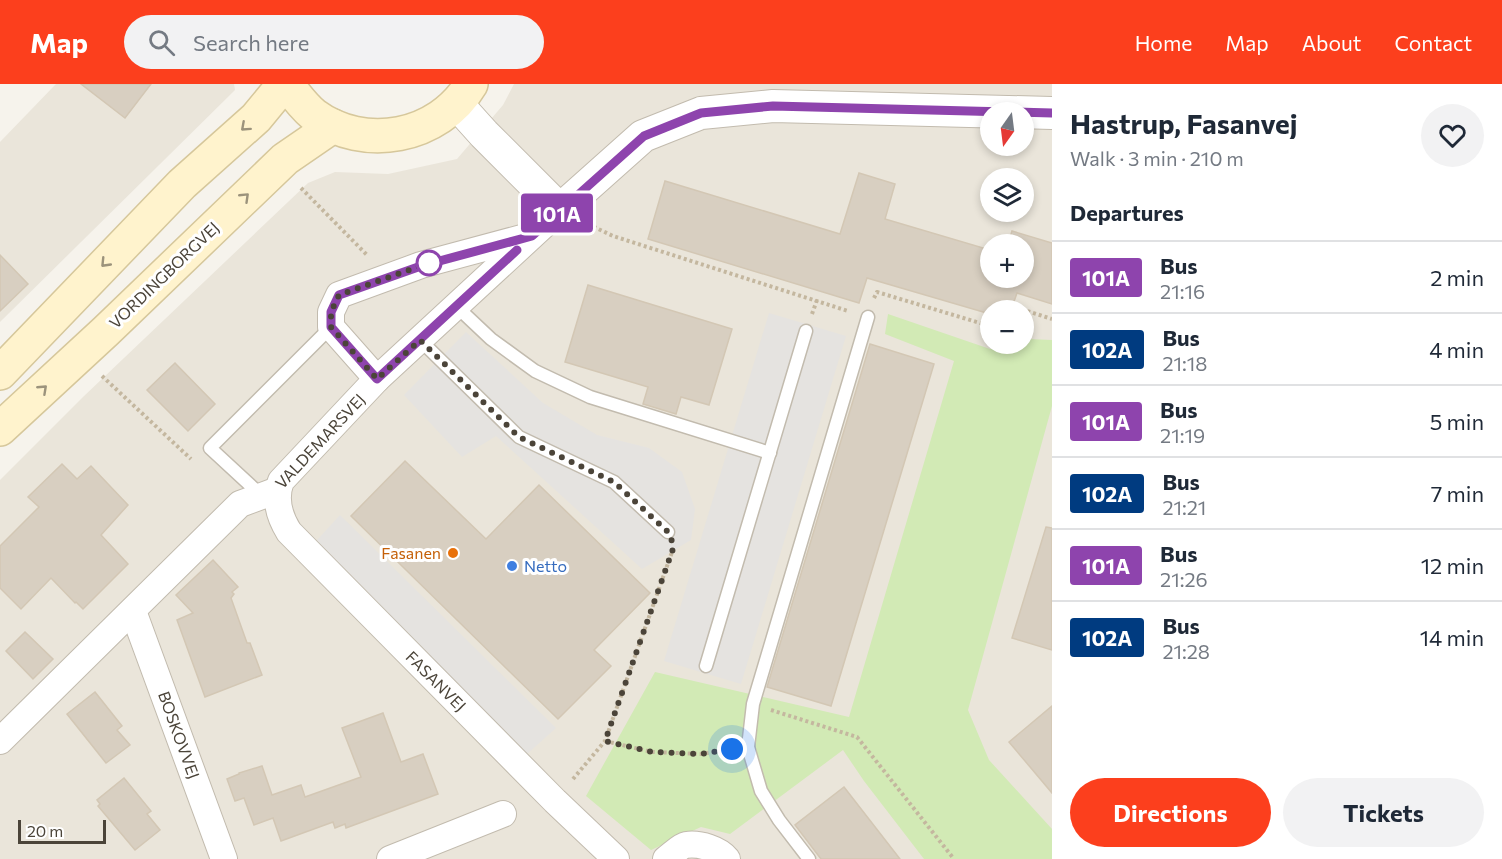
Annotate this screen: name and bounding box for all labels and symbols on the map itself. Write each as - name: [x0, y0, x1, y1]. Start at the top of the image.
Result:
- north arrow: [980, 102, 1034, 156]
- one-way arrow: [241, 120, 252, 131]
- one-way arrow: [238, 193, 248, 204]
- line badge: 101A: [515, 194, 599, 232]
- street label: VORDINGBORGVEJ: [105, 217, 222, 332]
- unlabelled marker: [416, 250, 442, 276]
- one-way arrow: [102, 256, 113, 267]
- one-way arrow: [35, 386, 46, 397]
- street label: VALDEMARSVEJ: [271, 389, 368, 492]
- place label: Fasanen: [381, 543, 441, 562]
- marker: Fasanen: [446, 546, 460, 560]
- place label: Netto: [524, 556, 567, 575]
- marker: Netto: [505, 559, 519, 573]
- street label: FASANVEJ: [402, 647, 470, 715]
- street label: BOSKOVVEJ: [155, 688, 204, 781]
- your location: [717, 734, 747, 764]
- scale bar: [18, 817, 106, 844]

